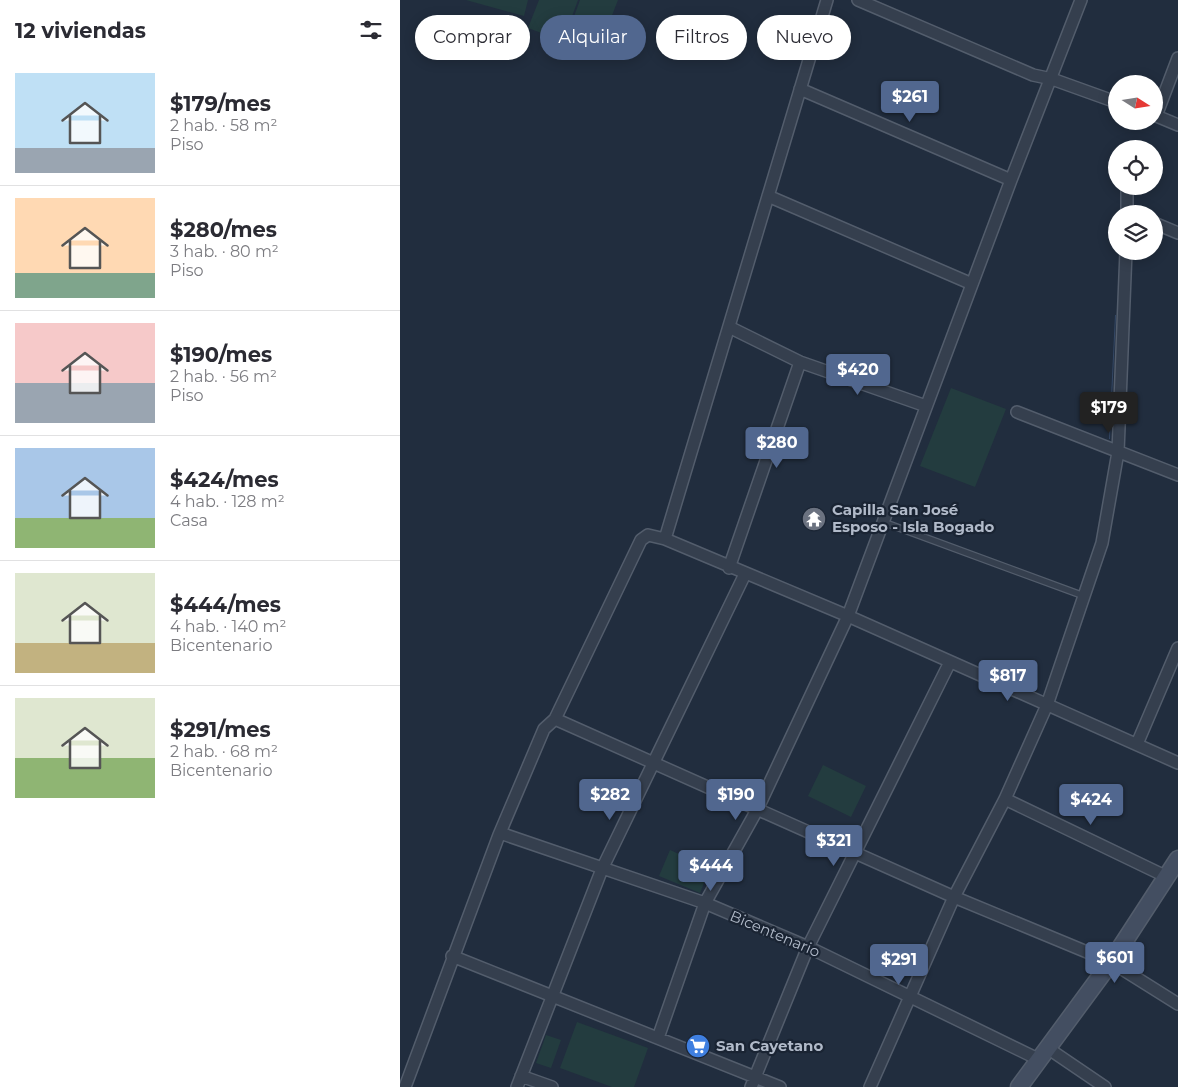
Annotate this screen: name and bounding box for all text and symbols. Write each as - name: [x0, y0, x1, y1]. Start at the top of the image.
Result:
- chip: Comprar: [415, 15, 530, 60]
- chip: Alquilar: [540, 15, 646, 60]
- chip: Filtros: [656, 15, 747, 60]
- chip: Nuevo: [757, 15, 851, 60]
- icon: filters: [357, 16, 385, 44]
- text: 12 viviendas: [15, 18, 146, 43]
- north arrow: [1108, 75, 1162, 130]
- map controls: [1108, 75, 1163, 260]
- pin: $261: [880, 80, 940, 123]
- text: $261: [892, 87, 928, 106]
- text: $179/mes: [170, 91, 271, 116]
- icon: home: [55, 93, 115, 153]
- text: 2 hab. · 58 m²: [170, 116, 277, 135]
- text: Piso: [170, 135, 204, 154]
- button: locate: [1108, 140, 1163, 195]
- button: layers: [1108, 205, 1163, 260]
- text: $280/mes: [170, 217, 277, 242]
- icon: home: [55, 218, 115, 278]
- text: 3 hab. · 80 m²: [170, 242, 279, 261]
- text: Piso: [170, 261, 204, 280]
- text: $190/mes: [170, 342, 272, 367]
- icon: home: [55, 343, 115, 403]
- pin: $420: [828, 354, 888, 396]
- text: $420: [837, 360, 879, 379]
- text: 2 hab. · 56 m²: [170, 367, 277, 386]
- text: Piso: [170, 386, 204, 405]
- pin: $179: [1079, 392, 1139, 434]
- text: $179: [1091, 398, 1127, 417]
- pin: $280: [747, 426, 807, 469]
- text: $280: [756, 433, 798, 452]
- text: $424/mes: [170, 467, 279, 492]
- icon: home: [55, 468, 115, 528]
- text: 4 hab. · 128 m²: [170, 492, 285, 511]
- place label: Capilla San José Esposo - Isla Bogado: [832, 500, 995, 536]
- temple icon: Capilla San José Esposo - Isla Bogado: [801, 506, 827, 532]
- text: Casa: [170, 511, 208, 530]
- text: $444/mes: [170, 592, 281, 617]
- icon: home: [55, 593, 115, 653]
- text: 4 hab. · 140 m²: [170, 617, 286, 636]
- text: Bicentenario: [170, 636, 272, 655]
- pin: $817: [978, 660, 1038, 702]
- text: $817: [990, 666, 1026, 685]
- text: $291/mes: [170, 717, 271, 742]
- icon: home: [55, 718, 115, 778]
- text: 2 hab. · 68 m²: [170, 742, 278, 761]
- text: Bicentenario: [170, 761, 272, 780]
- pin: $282: [580, 778, 640, 821]
- pin: $190: [706, 778, 766, 821]
- pin: $424: [1061, 784, 1121, 826]
- text: $282: [590, 785, 630, 804]
- text: $190: [717, 785, 755, 804]
- text: $424: [1070, 790, 1112, 809]
- pin: $321: [804, 824, 864, 867]
- text: $321: [816, 831, 852, 850]
- pin: $444: [681, 850, 741, 892]
- text: $444: [689, 856, 733, 875]
- street label: Bicentenario: [727, 906, 823, 961]
- pin: $601: [1085, 942, 1145, 984]
- pin: $291: [869, 944, 929, 986]
- text: $601: [1096, 948, 1134, 967]
- text: $291: [881, 950, 917, 969]
- supermarket icon: San Cayetano: [685, 1033, 711, 1059]
- place label: San Cayetano: [716, 1036, 824, 1055]

